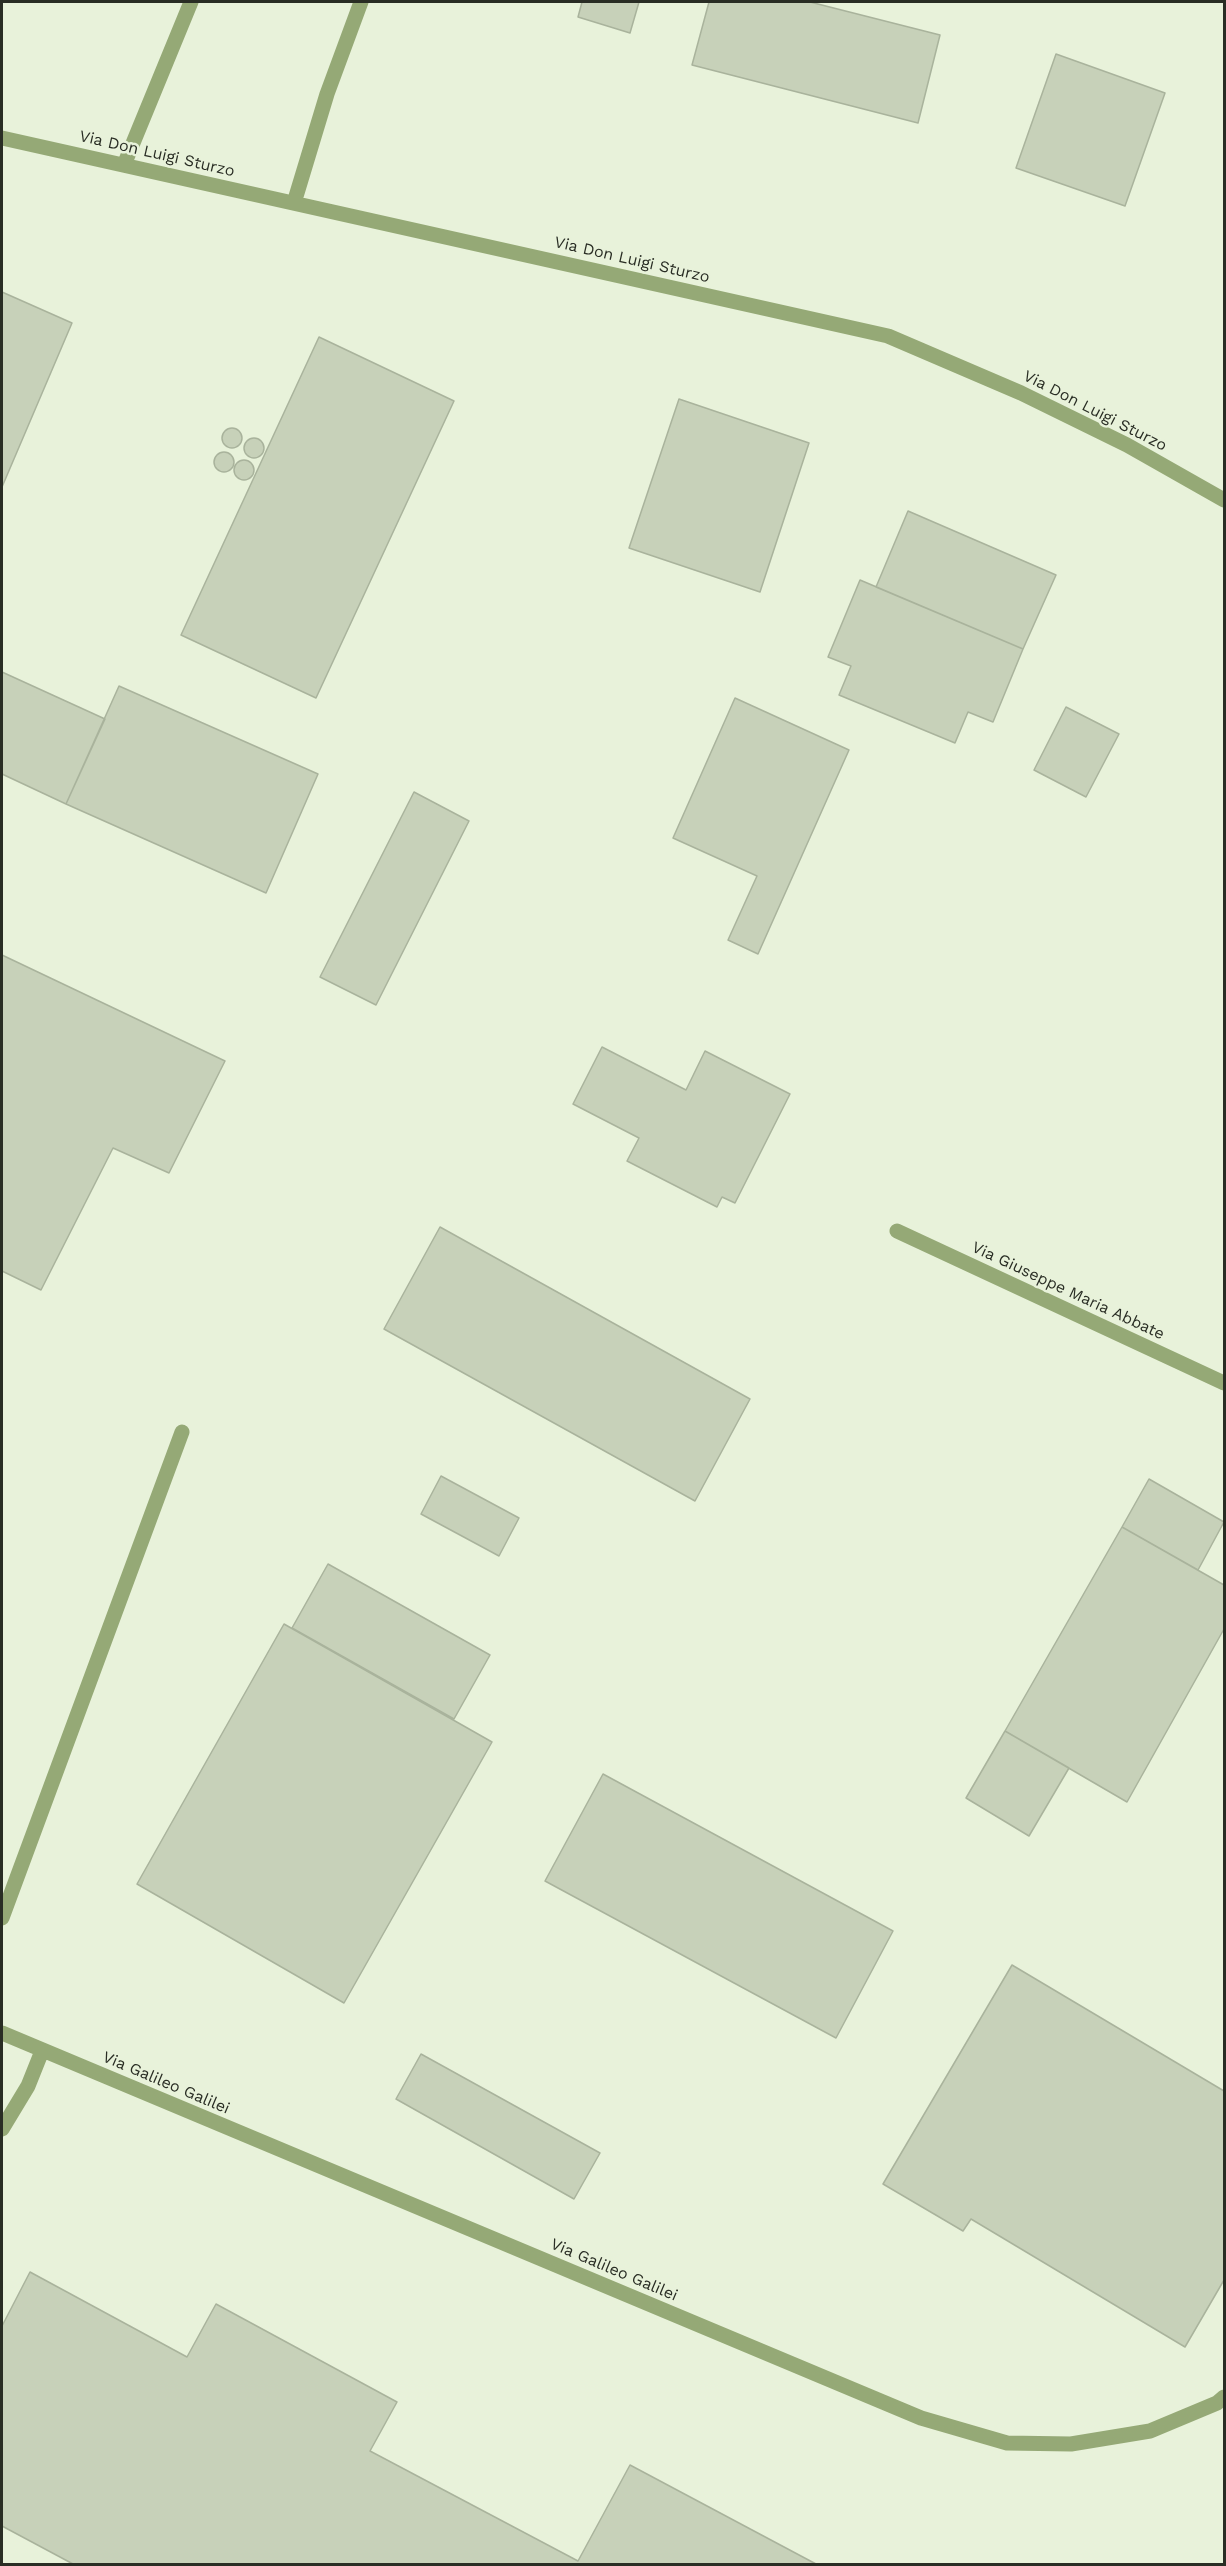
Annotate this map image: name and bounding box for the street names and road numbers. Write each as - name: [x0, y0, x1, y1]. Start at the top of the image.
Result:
- street label: Via Don Luigi Sturzo: [77, 127, 237, 181]
- street label: Via Don Luigi Sturzo: [552, 233, 712, 287]
- street label: Via Don Luigi Sturzo: [1020, 366, 1170, 456]
- street label: Via Giuseppe Maria Abbate: [969, 1238, 1167, 1344]
- street label: Via Galileo Galilei: [100, 2048, 232, 2118]
- street label: Via Galileo Galilei: [548, 2235, 680, 2305]

